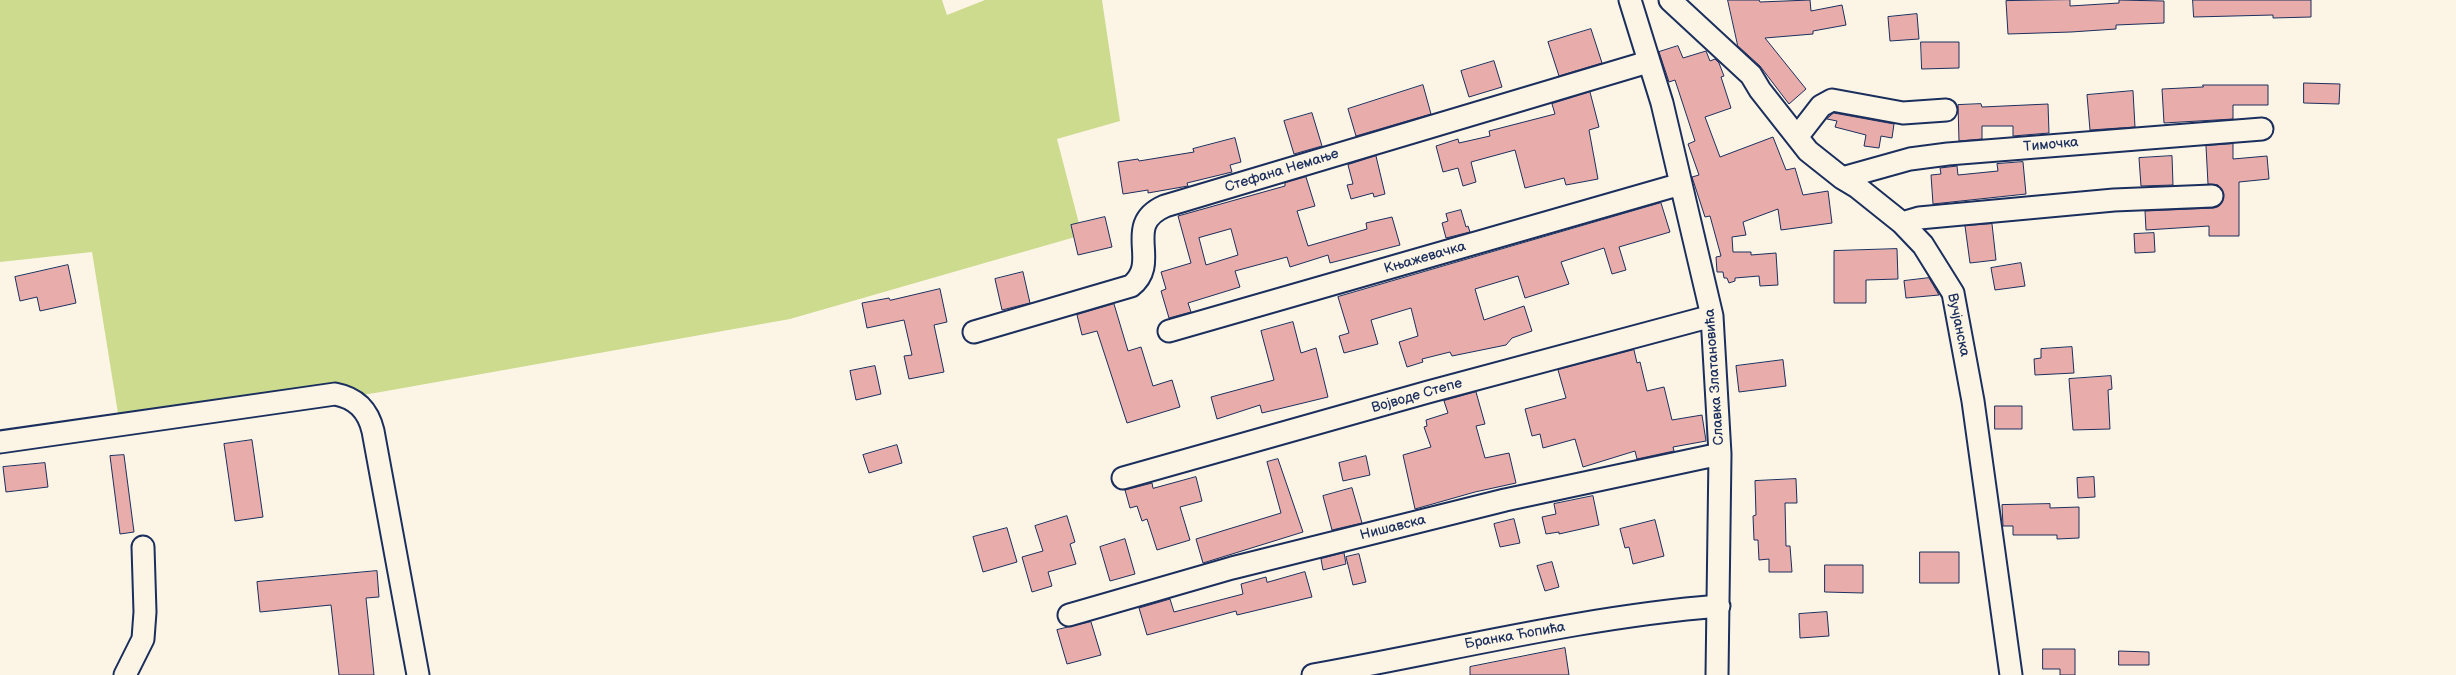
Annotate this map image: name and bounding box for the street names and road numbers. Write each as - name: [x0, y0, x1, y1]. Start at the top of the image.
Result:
- street label: Тимочка: [2023, 134, 2079, 156]
- street label: Стефана Немање: [1223, 146, 1341, 196]
- street label: Књажевачка: [1382, 238, 1468, 278]
- street label: Вучјанска: [1943, 292, 1973, 358]
- street label: Славка Златановића: [1702, 308, 1728, 446]
- street label: Војводе Степе: [1370, 375, 1464, 417]
- street label: Нишавска: [1358, 512, 1428, 544]
- street label: Бранка Ћопића: [1464, 619, 1566, 653]

